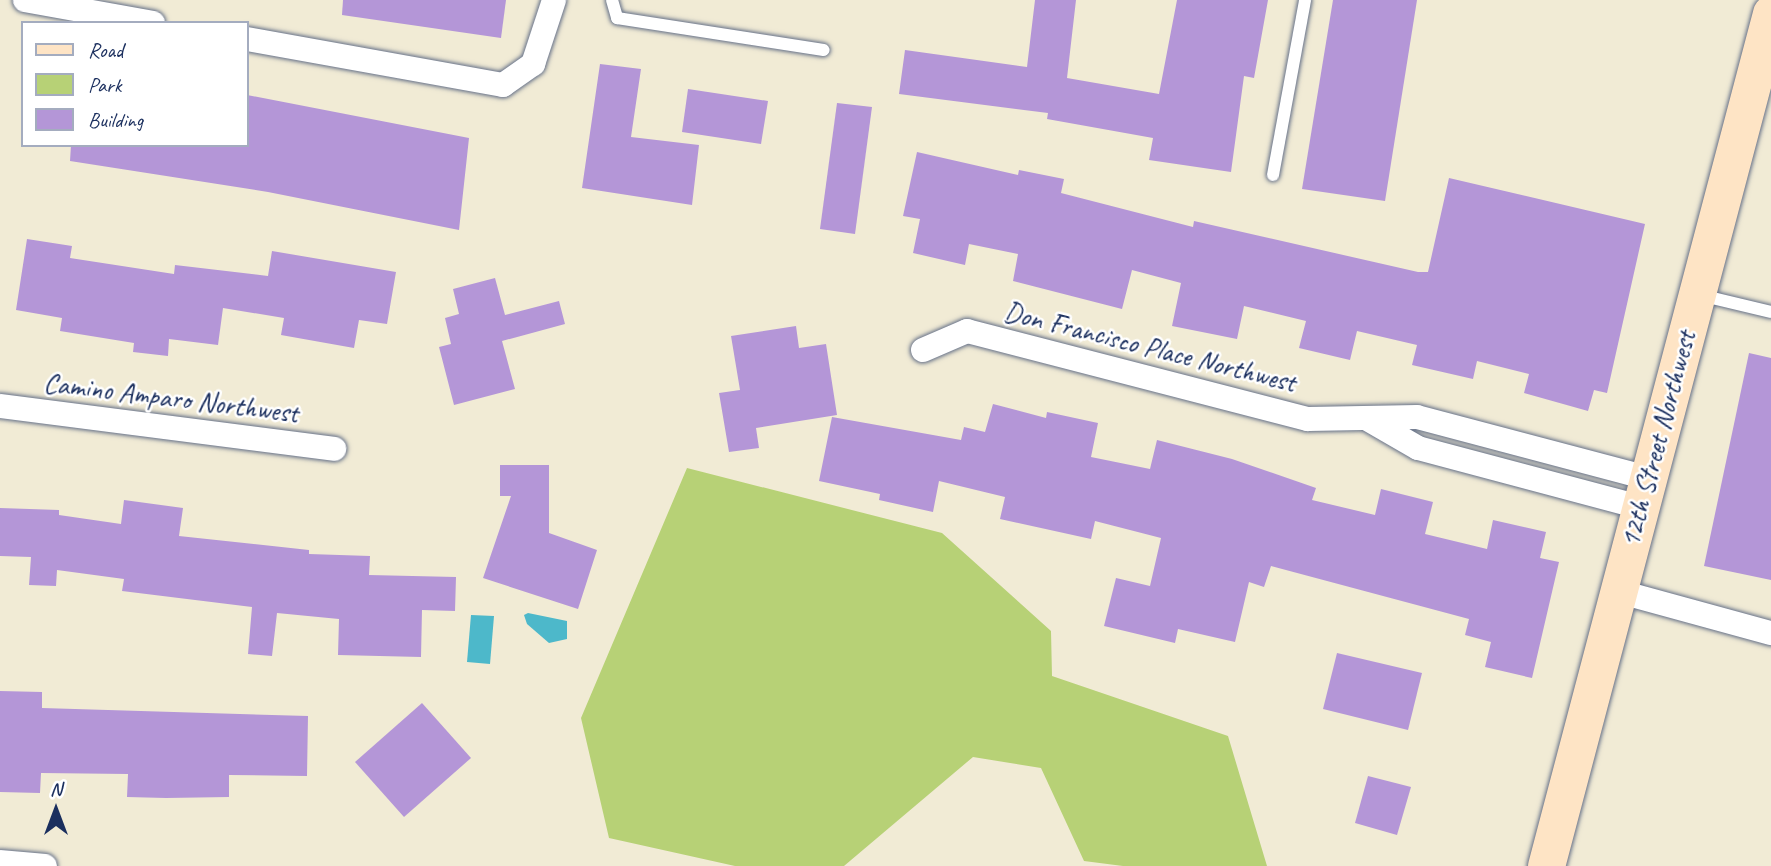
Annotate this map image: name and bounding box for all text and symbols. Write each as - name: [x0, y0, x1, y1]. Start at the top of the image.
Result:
- legend: [21, 21, 248, 147]
- text: Road: [88, 37, 123, 63]
- text: Park: [88, 72, 121, 98]
- text: Building: [88, 107, 143, 133]
- street label: Don Francisco Place Northwest: [1000, 294, 1300, 400]
- street label: 12th Street Northwest: [1613, 327, 1703, 551]
- street label: Camino Amparo Northwest: [42, 366, 300, 430]
- north arrow: [21, 775, 91, 845]
- text: N: [50, 777, 62, 801]

